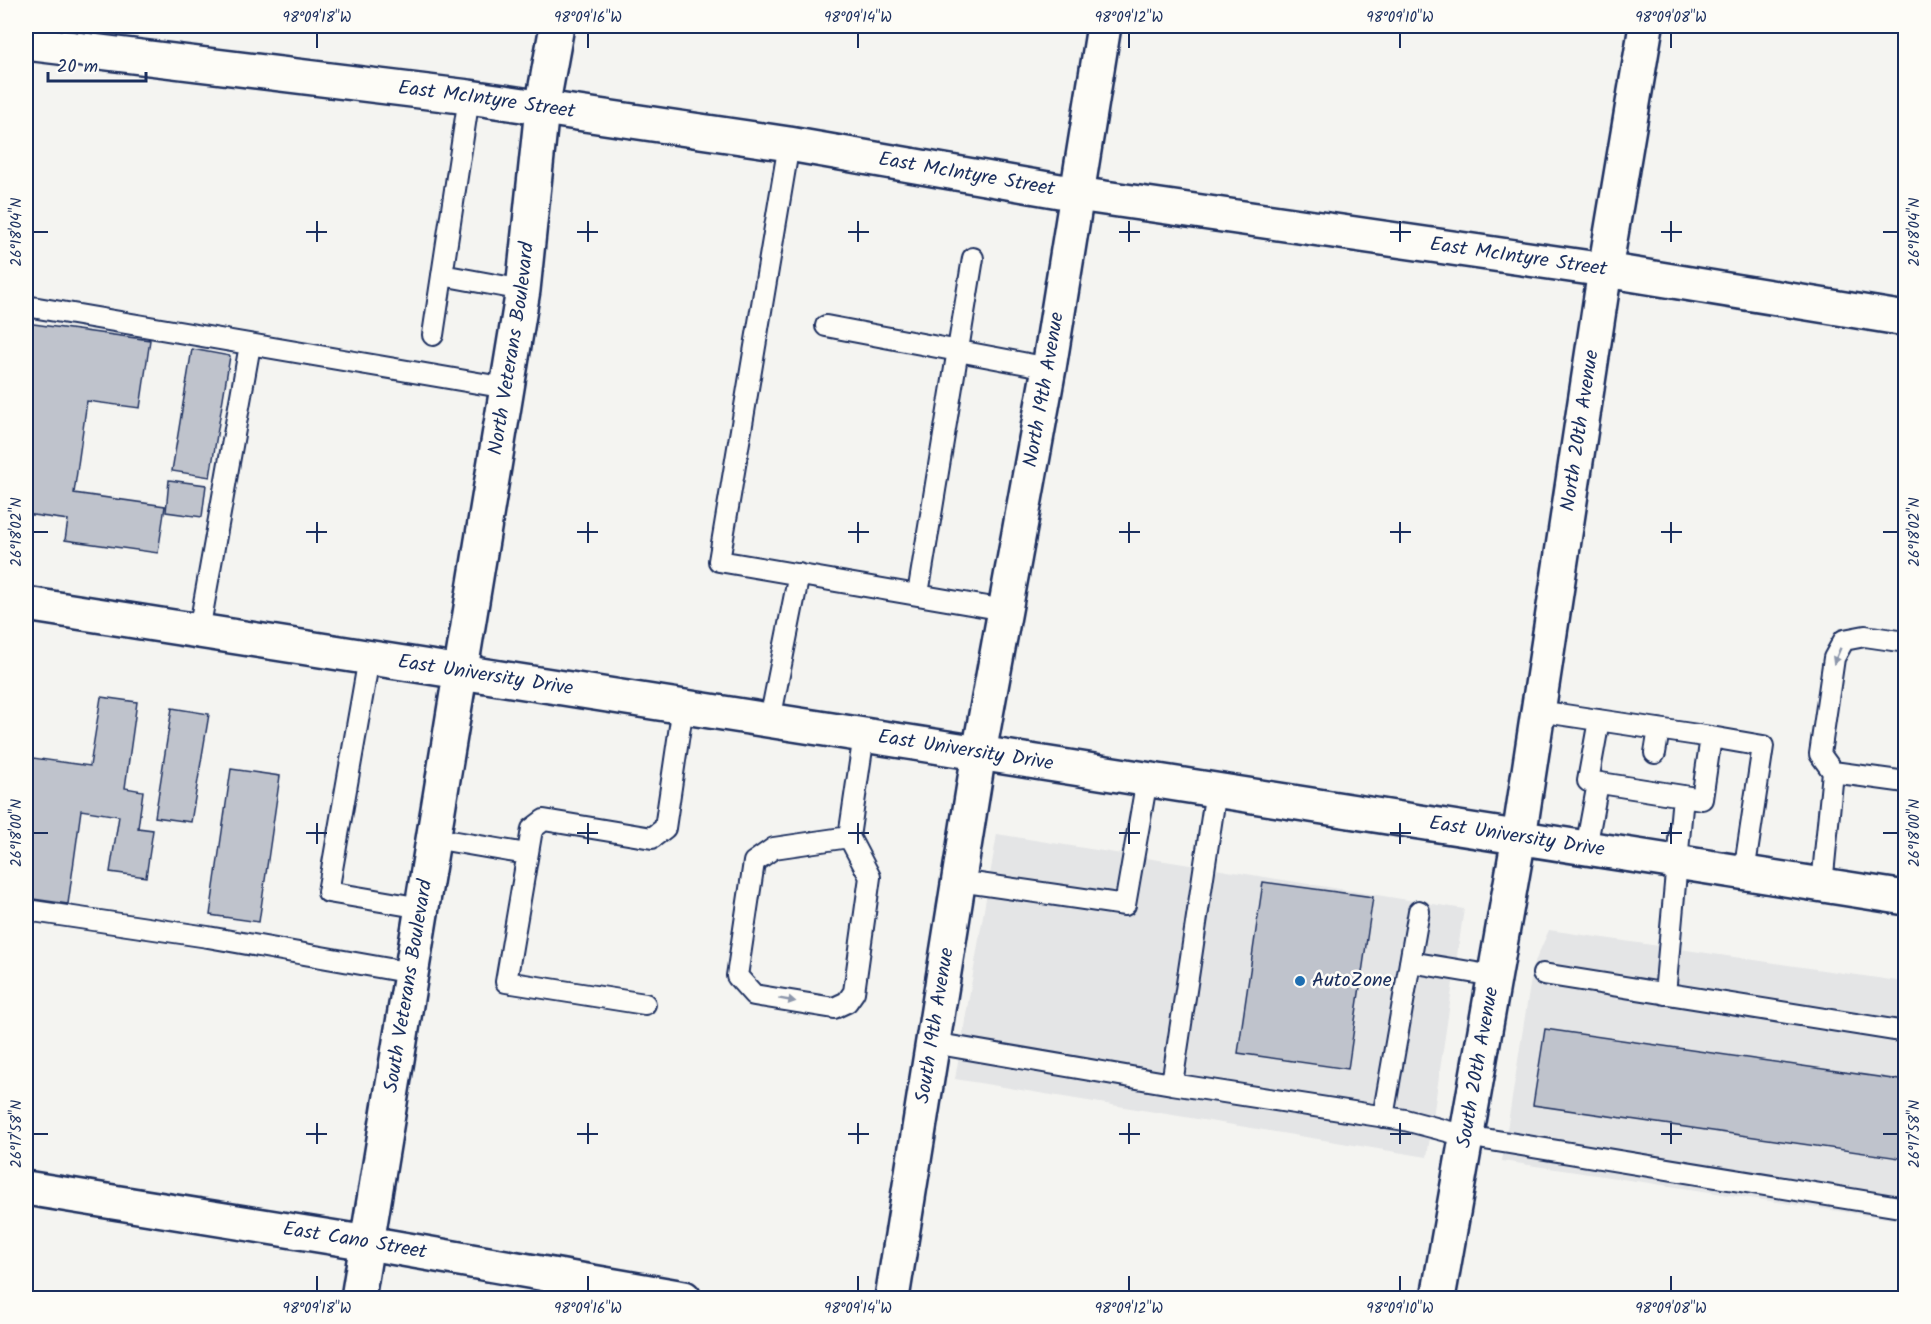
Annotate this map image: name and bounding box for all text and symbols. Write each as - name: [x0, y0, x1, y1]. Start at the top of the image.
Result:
- text: 98°09'18"W: [283, 6, 352, 30]
- text: 98°09'16"W: [554, 6, 622, 30]
- text: 98°09'14"W: [824, 6, 892, 30]
- text: 98°09'12"W: [1095, 6, 1164, 30]
- text: 98°09'10"W: [1366, 6, 1434, 30]
- text: 98°09'08"W: [1635, 6, 1707, 30]
- scale bar: [48, 45, 146, 83]
- text: 20 m: [57, 53, 98, 82]
- street label: East McIntyre Street: [396, 72, 577, 128]
- street label: East McIntyre Street: [876, 144, 1058, 206]
- text: 26°18'04"N: [5, 198, 29, 266]
- text: 26°18'04"N: [1903, 198, 1927, 266]
- street label: East McIntyre Street: [1428, 229, 1609, 286]
- street label: North Veterans Boulevard: [480, 239, 544, 457]
- street label: North 19th Avenue: [1015, 310, 1074, 470]
- street label: North 20th Avenue: [1553, 348, 1609, 514]
- text: 26°18'02"N: [5, 497, 29, 567]
- text: 26°18'02"N: [1903, 497, 1927, 567]
- street label: East University Drive: [395, 646, 575, 705]
- one-way arrow: [1832, 647, 1842, 665]
- street label: East University Drive: [876, 721, 1056, 780]
- text: 26°18'00"N: [5, 799, 29, 867]
- text: 26°18'00"N: [1903, 799, 1927, 867]
- street label: East University Drive: [1427, 808, 1607, 867]
- street label: South Veterans Boulevard: [376, 876, 442, 1095]
- street label: South 19th Avenue: [907, 945, 964, 1106]
- place label: AutoZone: [1312, 965, 1392, 997]
- marker: AutoZone: [1293, 974, 1307, 988]
- street label: South 20th Avenue: [1449, 985, 1508, 1151]
- one-way arrow: [777, 996, 796, 1005]
- text: 26°17'58"N: [5, 1100, 29, 1168]
- text: 26°17'58"N: [1903, 1100, 1927, 1168]
- street label: East Cano Street: [281, 1214, 429, 1269]
- text: 98°09'18"W: [283, 1297, 352, 1321]
- text: 98°09'16"W: [554, 1297, 622, 1321]
- text: 98°09'14"W: [824, 1297, 892, 1321]
- text: 98°09'12"W: [1095, 1297, 1164, 1321]
- text: 98°09'10"W: [1366, 1297, 1434, 1321]
- text: 98°09'08"W: [1635, 1297, 1707, 1321]

